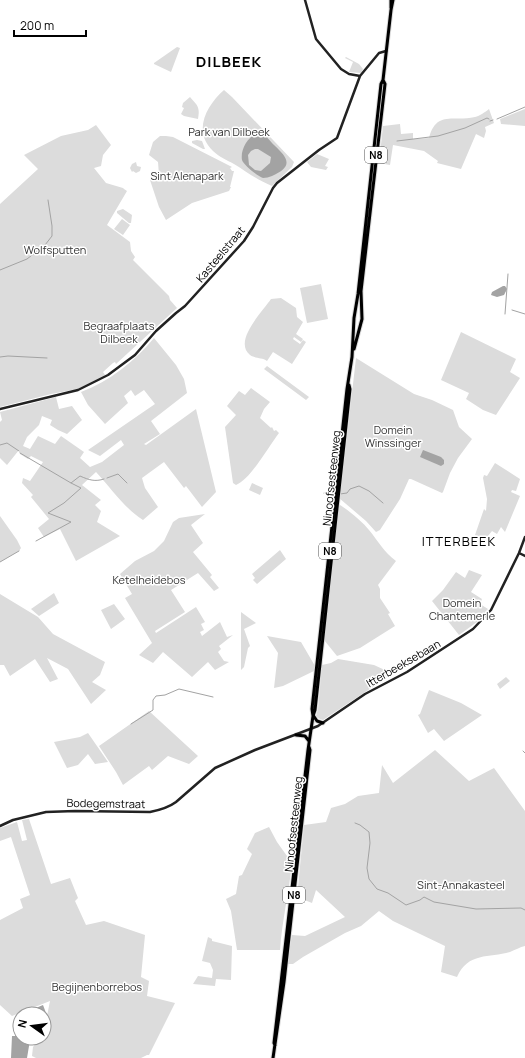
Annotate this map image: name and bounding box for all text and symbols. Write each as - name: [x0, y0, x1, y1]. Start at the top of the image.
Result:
- scale bar: [14, 12, 86, 38]
- text: 200 m: [20, 17, 54, 34]
- district label: DILBEEK: [196, 51, 262, 72]
- park label: Park van Dilbeek: [188, 124, 270, 139]
- road number: N8: [365, 147, 387, 163]
- park label: Sint Alenapark: [151, 168, 224, 183]
- street label: Kasteelstraat: [192, 223, 248, 285]
- park label: Wolfsputten: [24, 242, 86, 257]
- park label: Begraafplaats Dilbeek: [83, 318, 155, 346]
- park label: Domein Winssinger: [365, 422, 421, 450]
- street label: Ninoofsesteenweg: [319, 429, 343, 527]
- district label: ITTERBEEK: [422, 532, 496, 550]
- road number: N8: [319, 543, 341, 559]
- park label: Ketelheidebos: [113, 572, 186, 587]
- park label: Domein Chantemerle: [429, 595, 496, 623]
- street label: Itterbeeksebaan: [363, 636, 443, 690]
- street label: Ninoofsesteenweg: [281, 775, 305, 873]
- street label: Bodegemstraat: [66, 795, 146, 811]
- park label: Sint-Annakasteel: [417, 877, 505, 892]
- road number: N8: [283, 887, 305, 903]
- park label: Begijnenborrebos: [52, 979, 142, 994]
- north arrow: [12, 1006, 52, 1046]
- text: N: [14, 1018, 30, 1029]

